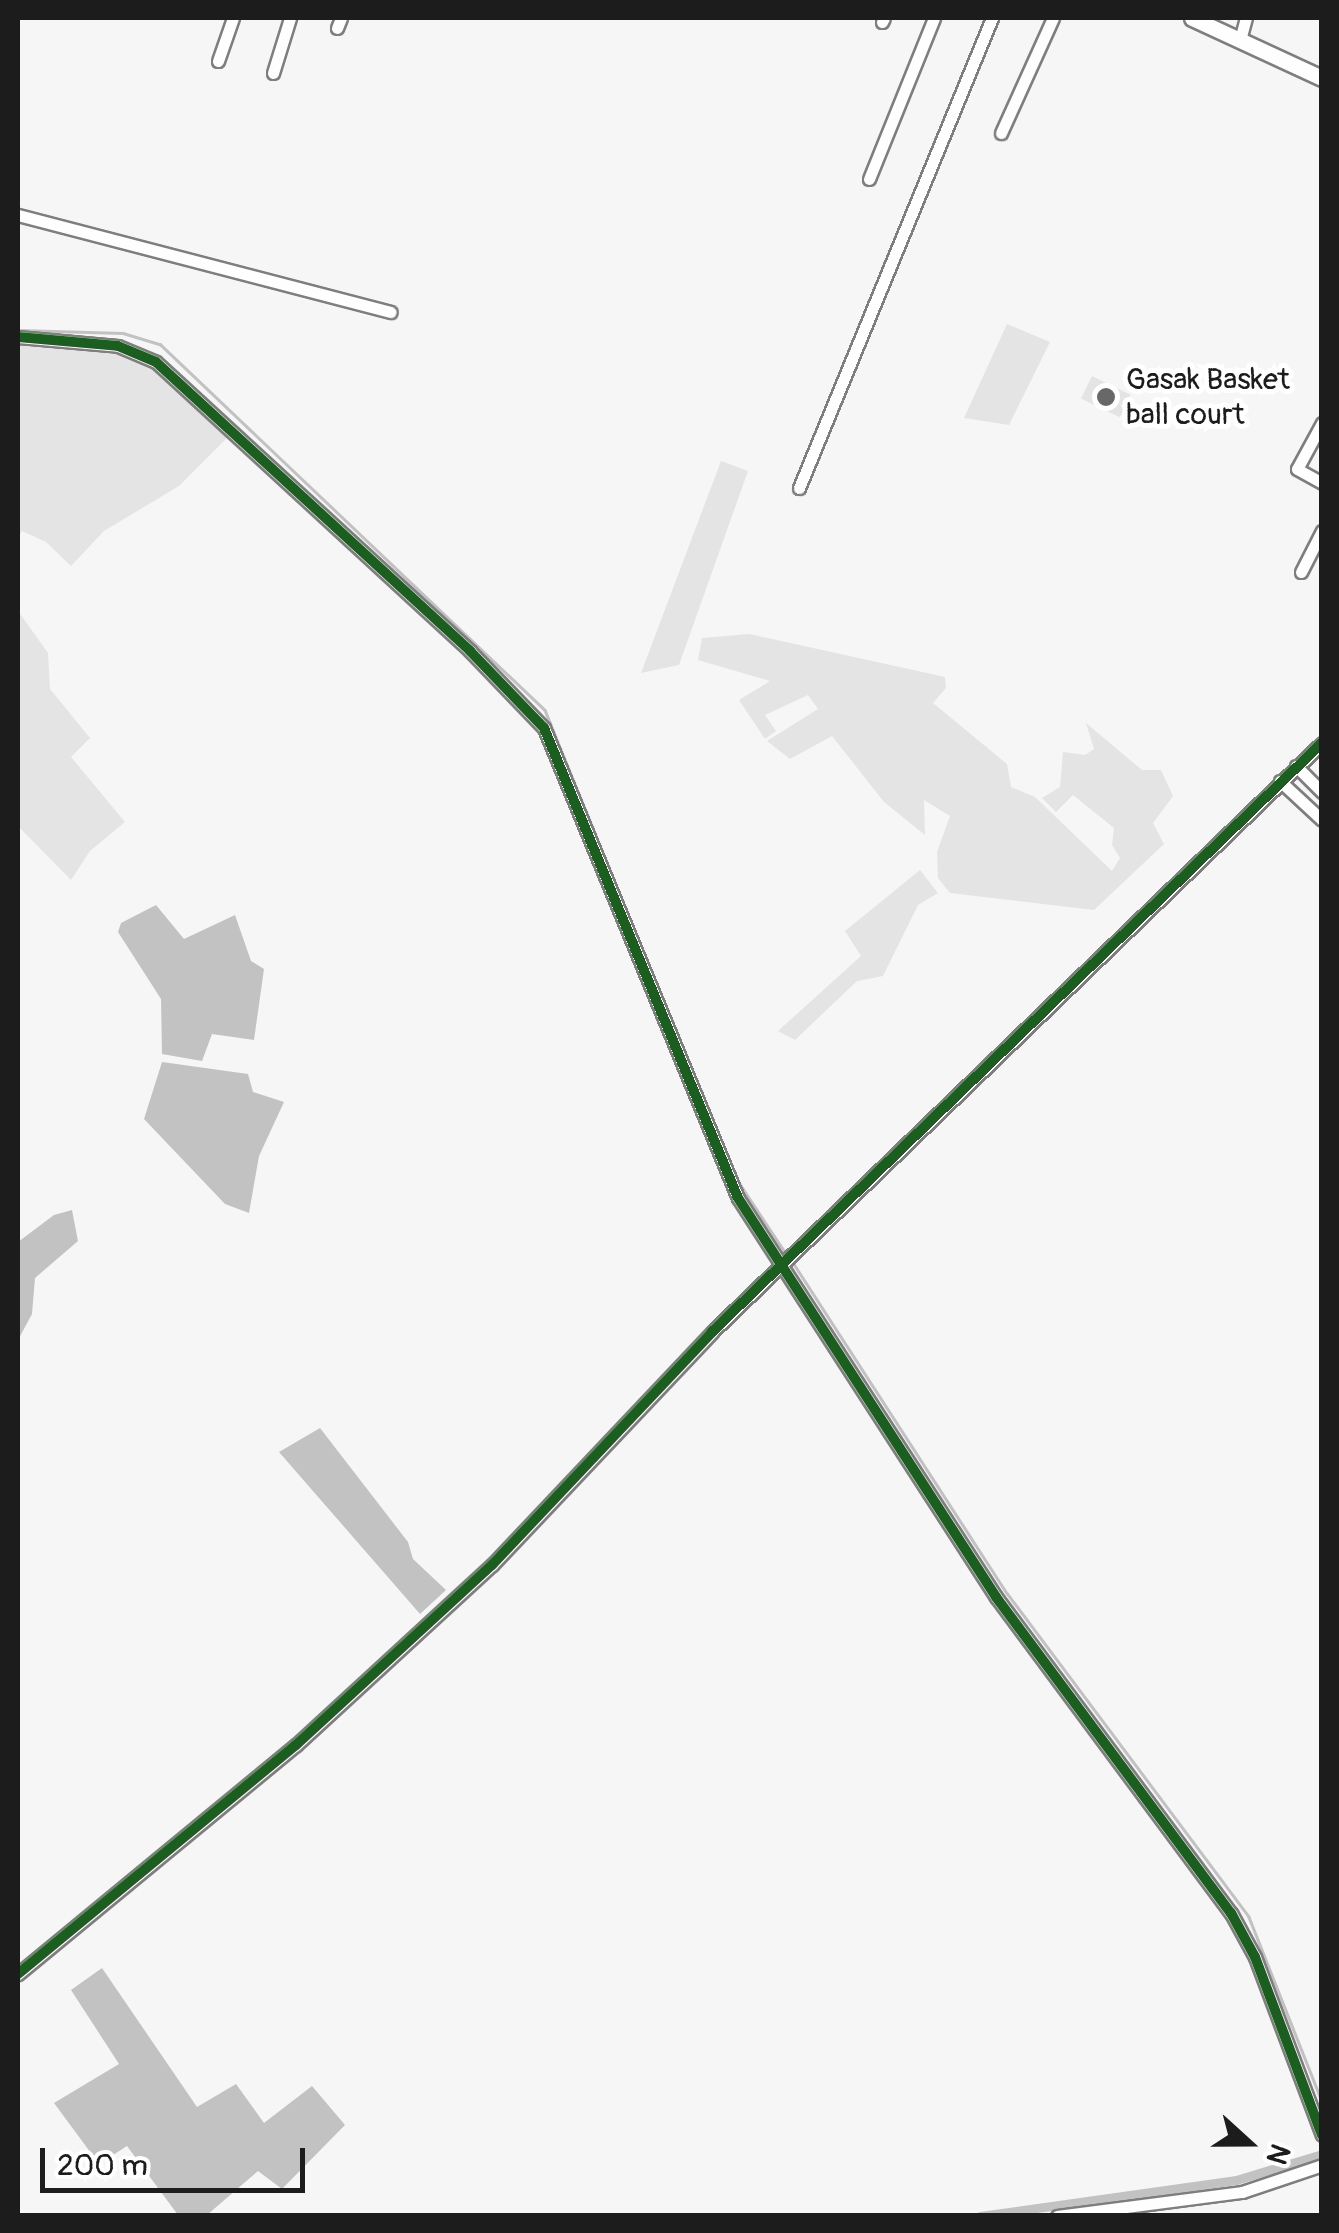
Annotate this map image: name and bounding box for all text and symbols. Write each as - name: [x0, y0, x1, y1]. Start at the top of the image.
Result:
- place label: Gasak Basket ball court: [1126, 362, 1290, 432]
- marker: Gasak Basket ball court: [1095, 386, 1117, 408]
- north arrow: [1199, 2093, 1299, 2193]
- scale bar: [45, 2128, 310, 2190]
- text: N: [1258, 2139, 1297, 2169]
- text: 200 m: [57, 2147, 148, 2184]

